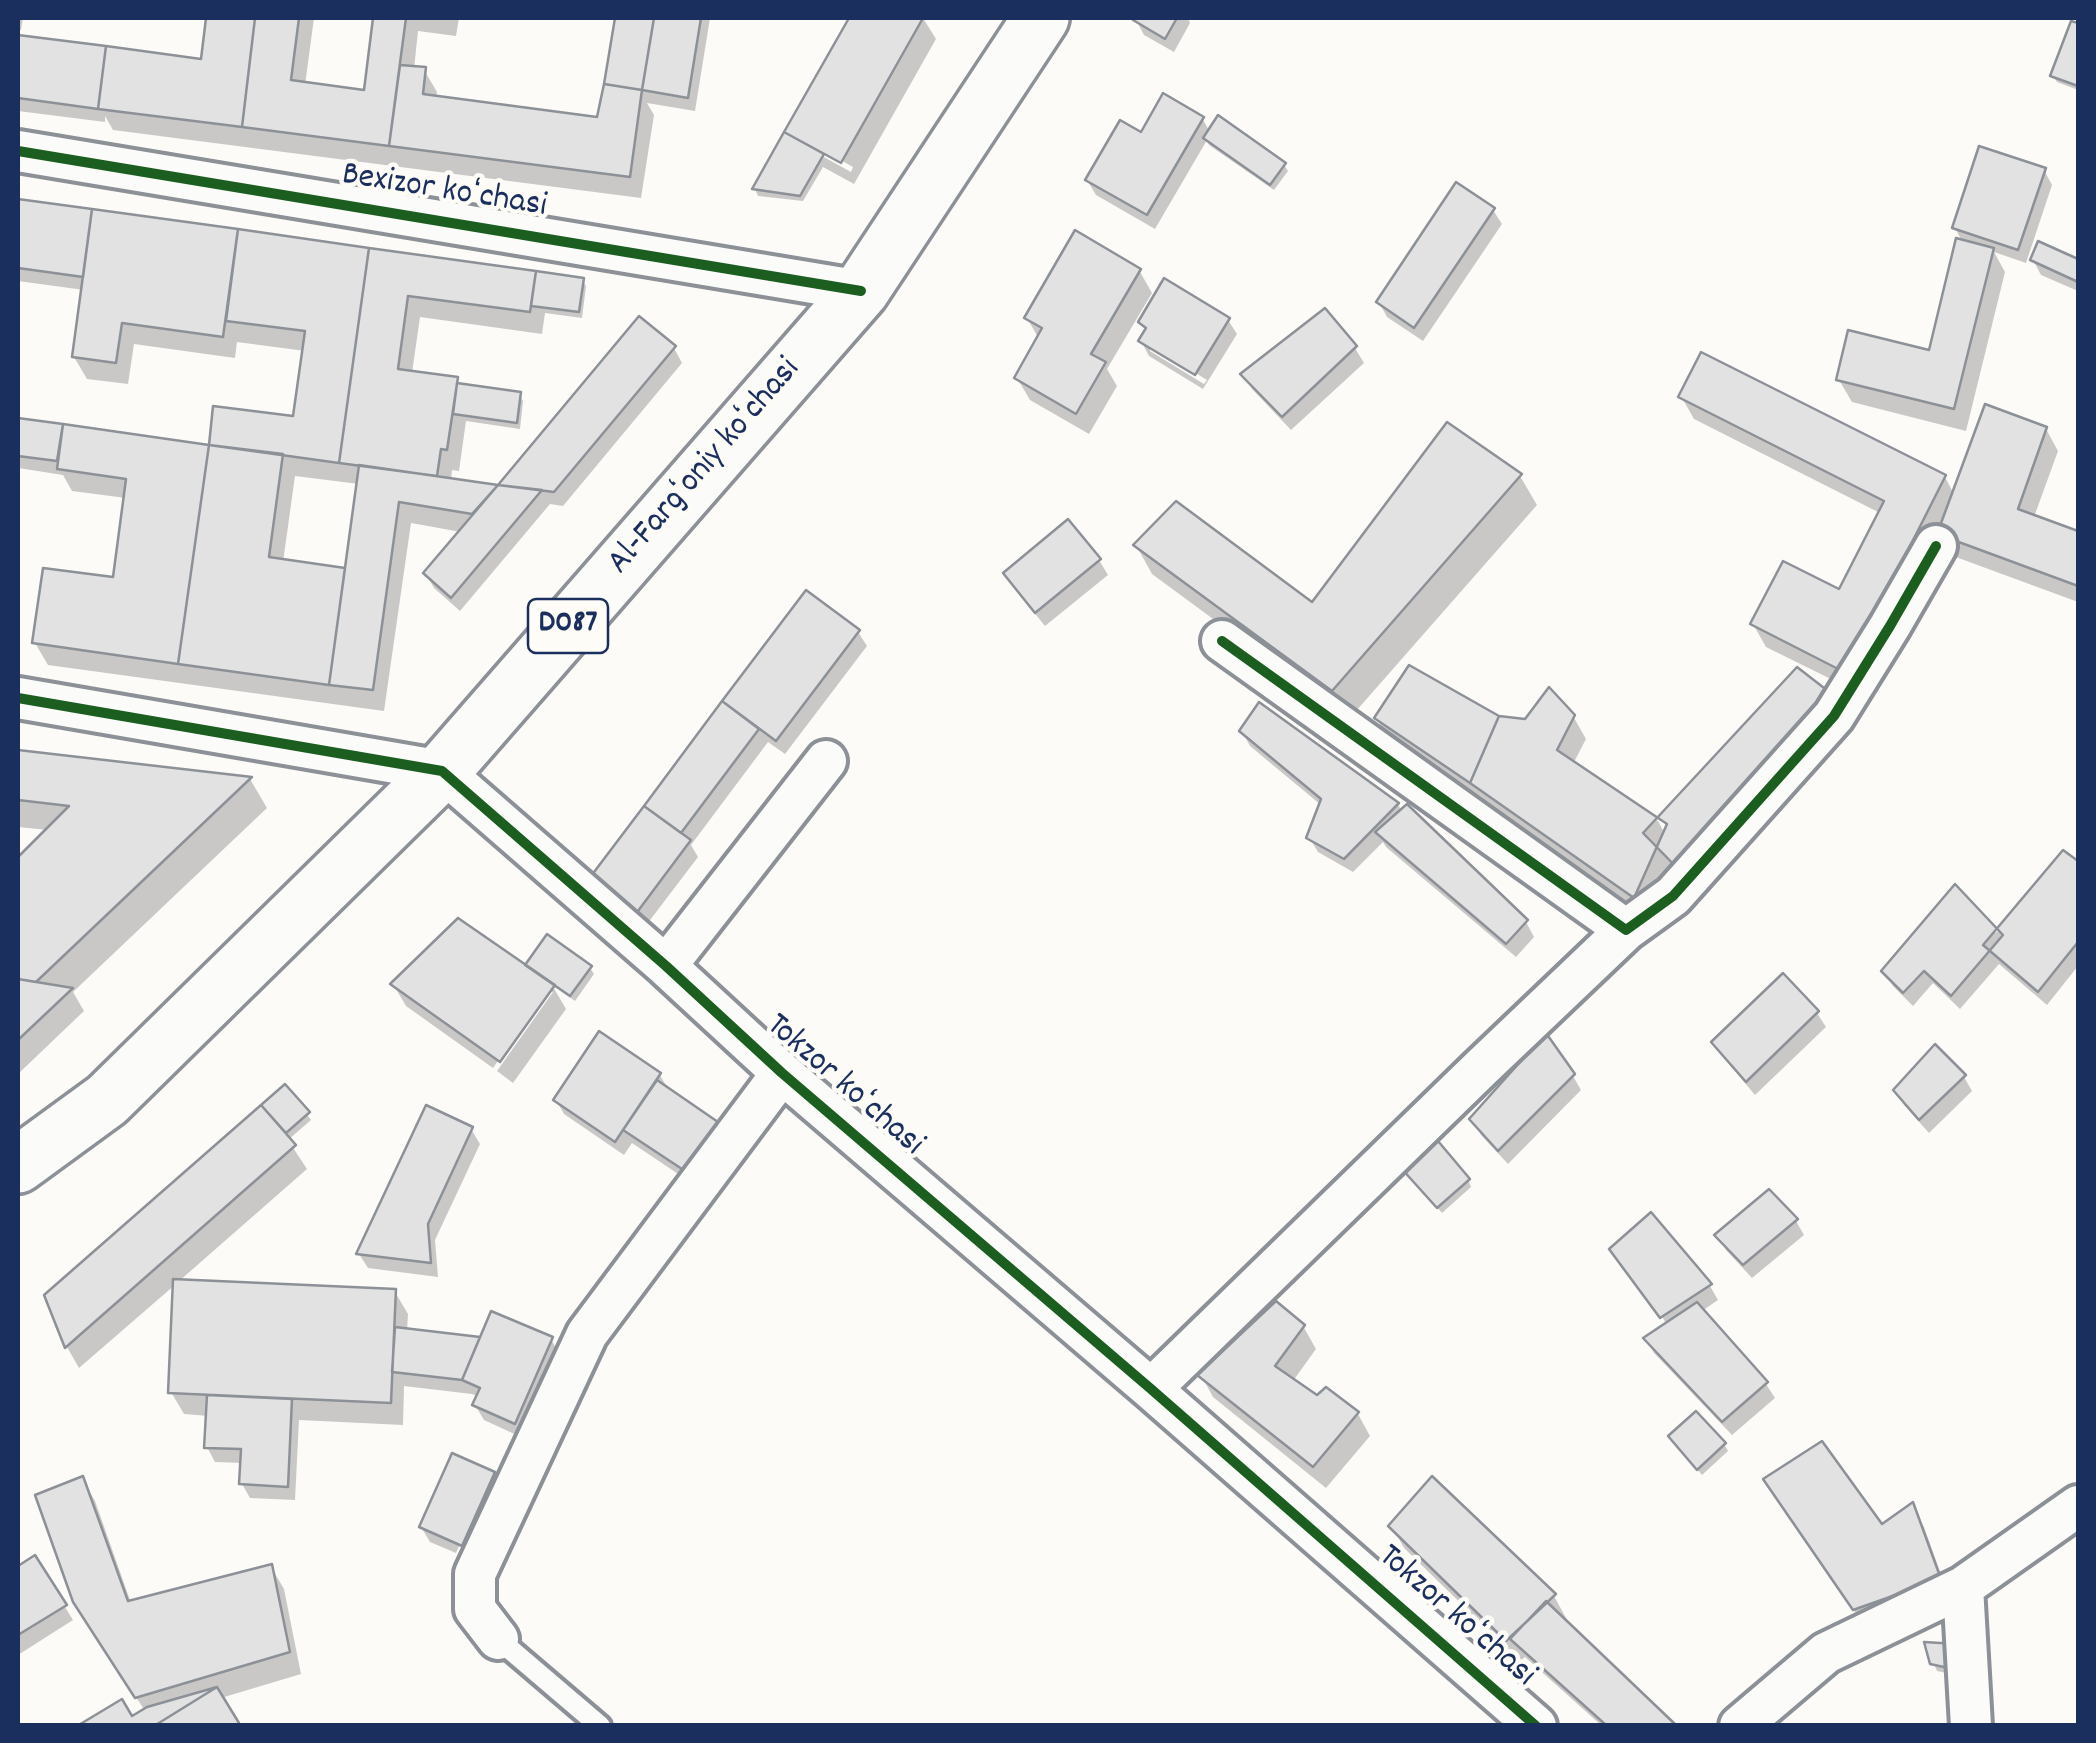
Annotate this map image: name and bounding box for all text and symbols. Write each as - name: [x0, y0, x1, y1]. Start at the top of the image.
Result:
- street label: Bexizor koʻchasi: [339, 156, 549, 230]
- street label: Al-Fargʻoniy koʻchasi: [601, 351, 811, 585]
- road number: D087: [528, 599, 608, 653]
- street label: Tokzor koʻchasi: [755, 1007, 931, 1167]
- street label: Tokzor koʻchasi: [1367, 1538, 1543, 1698]

